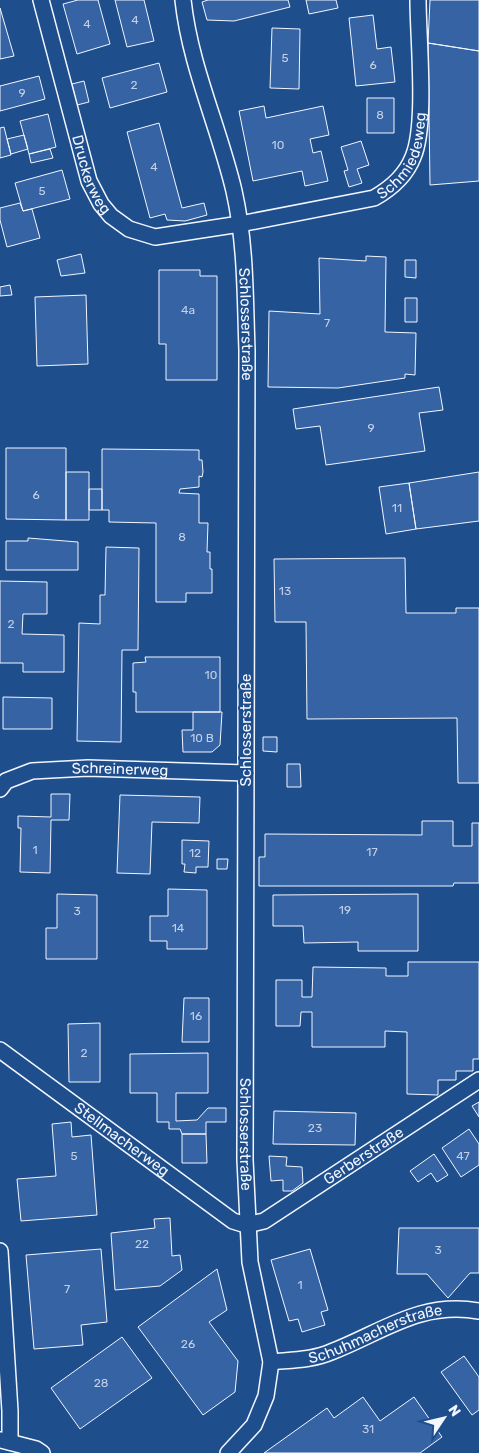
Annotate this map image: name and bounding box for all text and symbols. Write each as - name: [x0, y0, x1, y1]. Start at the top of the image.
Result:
- house number: 4: [131, 13, 139, 27]
- house number: 4: [83, 17, 91, 31]
- house number: 5: [281, 51, 289, 65]
- house number: 6: [369, 58, 377, 72]
- house number: 2: [130, 78, 138, 92]
- house number: 9: [18, 86, 26, 100]
- house number: 8: [376, 108, 384, 122]
- street label: Schmiedeweg: [373, 112, 429, 203]
- street label: Druckerweg: [68, 133, 115, 218]
- house number: 10: [272, 138, 284, 152]
- house number: 4: [150, 160, 158, 174]
- house number: 5: [38, 184, 46, 198]
- street label: Schlosserstraße: [235, 267, 256, 381]
- house number: 4a: [181, 303, 195, 317]
- house number: 7: [324, 316, 330, 330]
- house number: 9: [367, 421, 375, 435]
- house number: 6: [32, 488, 40, 502]
- house number: 11: [392, 501, 402, 515]
- house number: 8: [178, 530, 186, 544]
- house number: 13: [279, 584, 291, 598]
- house number: 2: [7, 617, 15, 631]
- house number: 10: [205, 668, 217, 682]
- street label: Schlosserstraße: [237, 674, 255, 787]
- house number: 10 B: [190, 731, 214, 745]
- street label: Schreinerweg: [71, 759, 169, 780]
- house number: 1: [32, 843, 38, 857]
- house number: 17: [366, 845, 378, 859]
- house number: 12: [189, 846, 201, 860]
- house number: 19: [339, 903, 351, 917]
- house number: 3: [73, 904, 81, 918]
- house number: 14: [172, 921, 185, 935]
- house number: 16: [190, 1009, 202, 1023]
- house number: 2: [80, 1046, 88, 1060]
- street label: Schlosserstraße: [236, 1078, 255, 1191]
- street label: Stellmacherweg: [71, 1099, 173, 1180]
- house number: 23: [308, 1121, 322, 1135]
- street label: Gerberstraße: [320, 1123, 407, 1189]
- house number: 5: [70, 1149, 78, 1163]
- house number: 47: [456, 1149, 470, 1163]
- house number: 22: [135, 1237, 149, 1251]
- house number: 3: [434, 1243, 442, 1257]
- house number: 1: [297, 1278, 303, 1292]
- house number: 7: [64, 1282, 70, 1296]
- street label: Schuhmacherstraße: [307, 1301, 443, 1367]
- house number: 26: [181, 1337, 195, 1351]
- house number: 28: [94, 1376, 108, 1390]
- north arrow: [419, 1393, 469, 1443]
- text: N: [444, 1402, 464, 1420]
- house number: 31: [362, 1422, 374, 1436]

